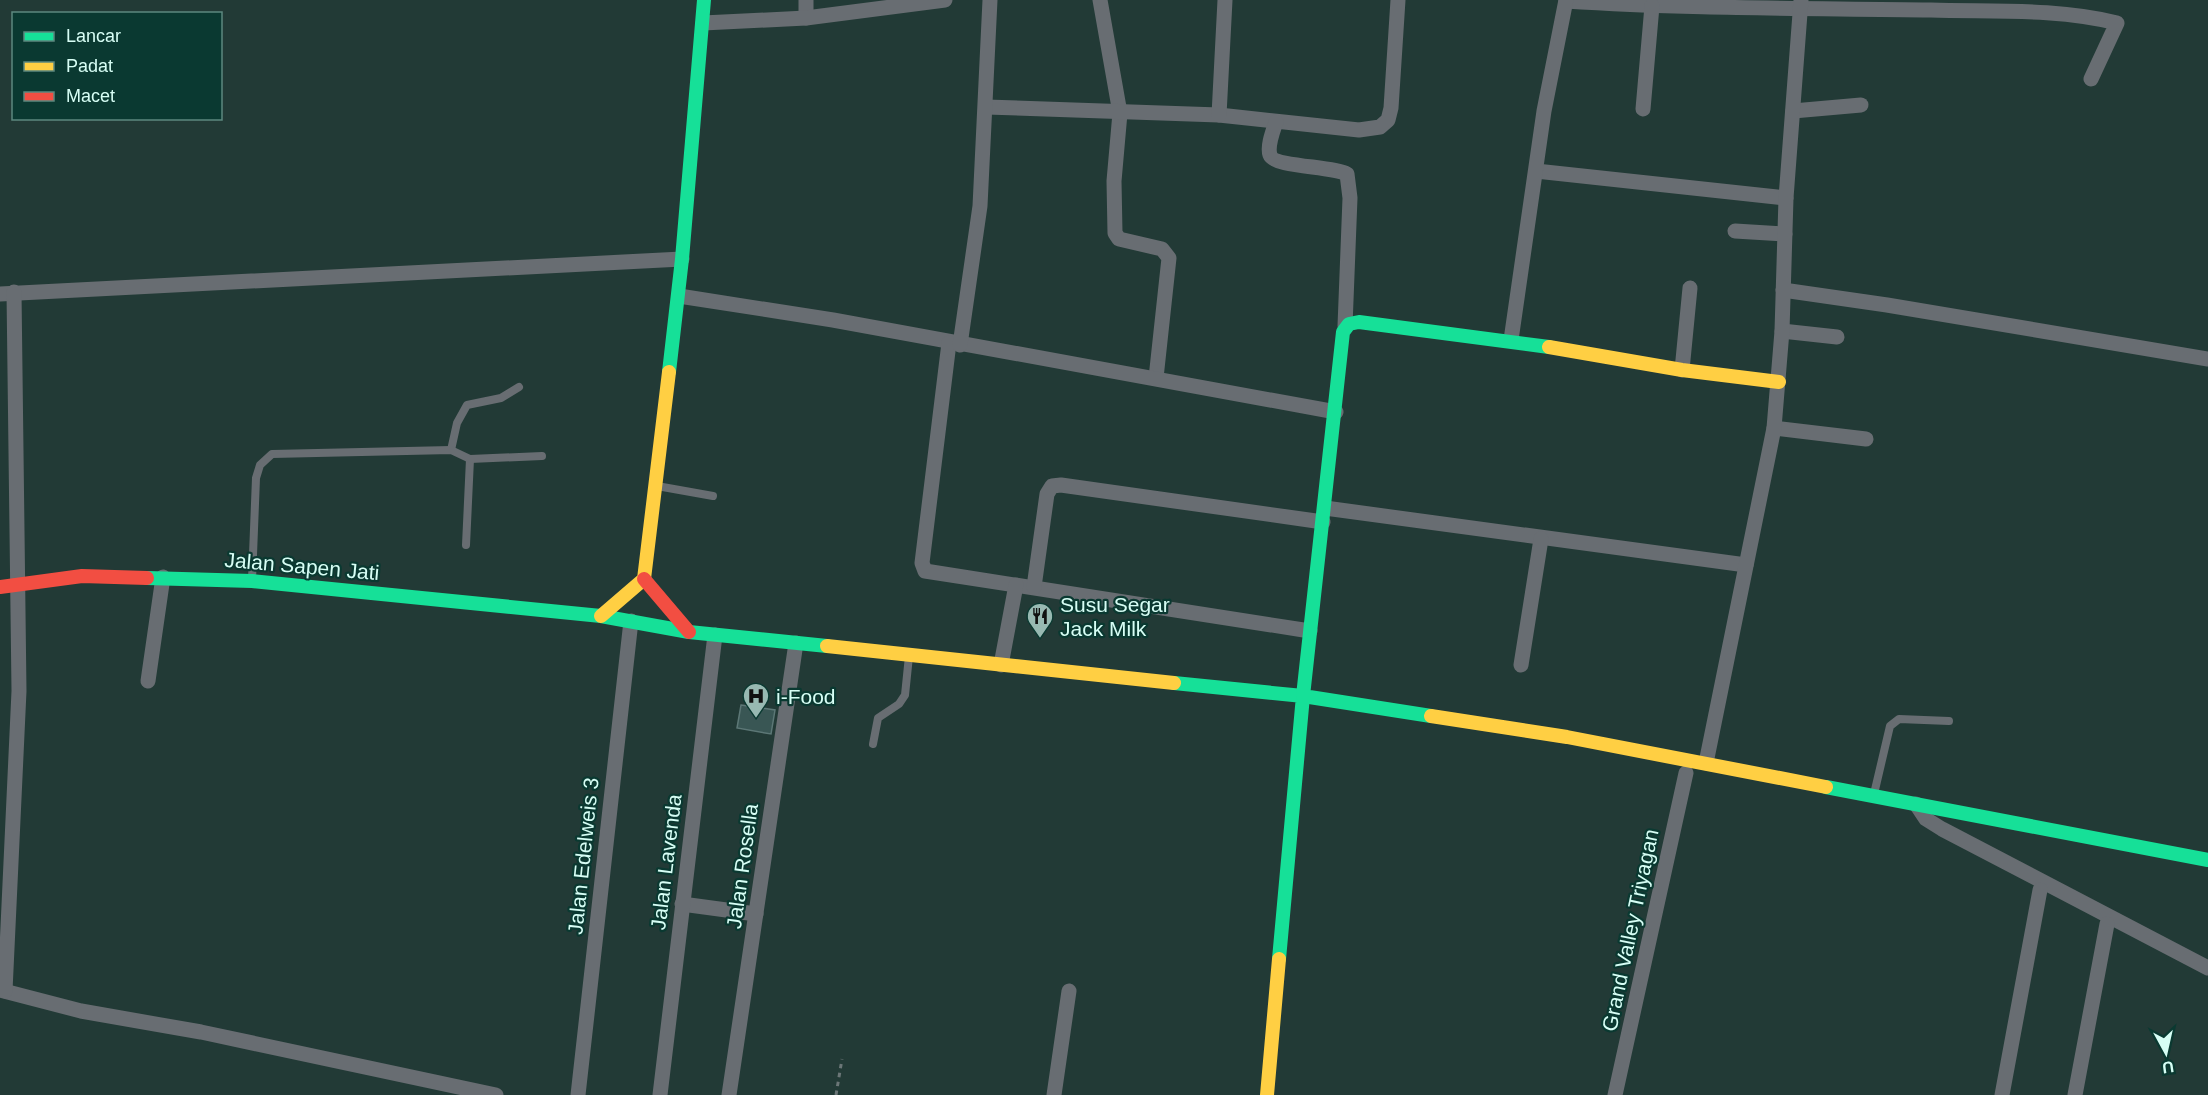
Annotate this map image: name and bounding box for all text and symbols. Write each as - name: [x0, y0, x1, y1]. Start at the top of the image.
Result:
- legend: [12, 12, 222, 120]
- text: Lancar: [66, 26, 121, 46]
- text: Padat: [66, 56, 113, 76]
- text: Macet: [66, 86, 115, 106]
- street label: Jalan Sapen Jati: [224, 548, 380, 584]
- place label: Susu Segar Jack Milk: [1060, 593, 1170, 640]
- restaurant icon: Susu Segar Jack Milk: [1025, 601, 1055, 639]
- hospital icon: i-Food: [741, 681, 771, 719]
- place label: i-Food: [776, 685, 836, 708]
- street label: Jalan Edelweis 3: [563, 776, 603, 936]
- street label: Jalan Lavenda: [646, 792, 686, 931]
- street label: Jalan Rosella: [722, 802, 762, 930]
- street label: Grand Valley Triyagan: [1597, 827, 1663, 1033]
- north arrow: [2136, 1023, 2196, 1083]
- text: U: [2161, 1058, 2175, 1077]

